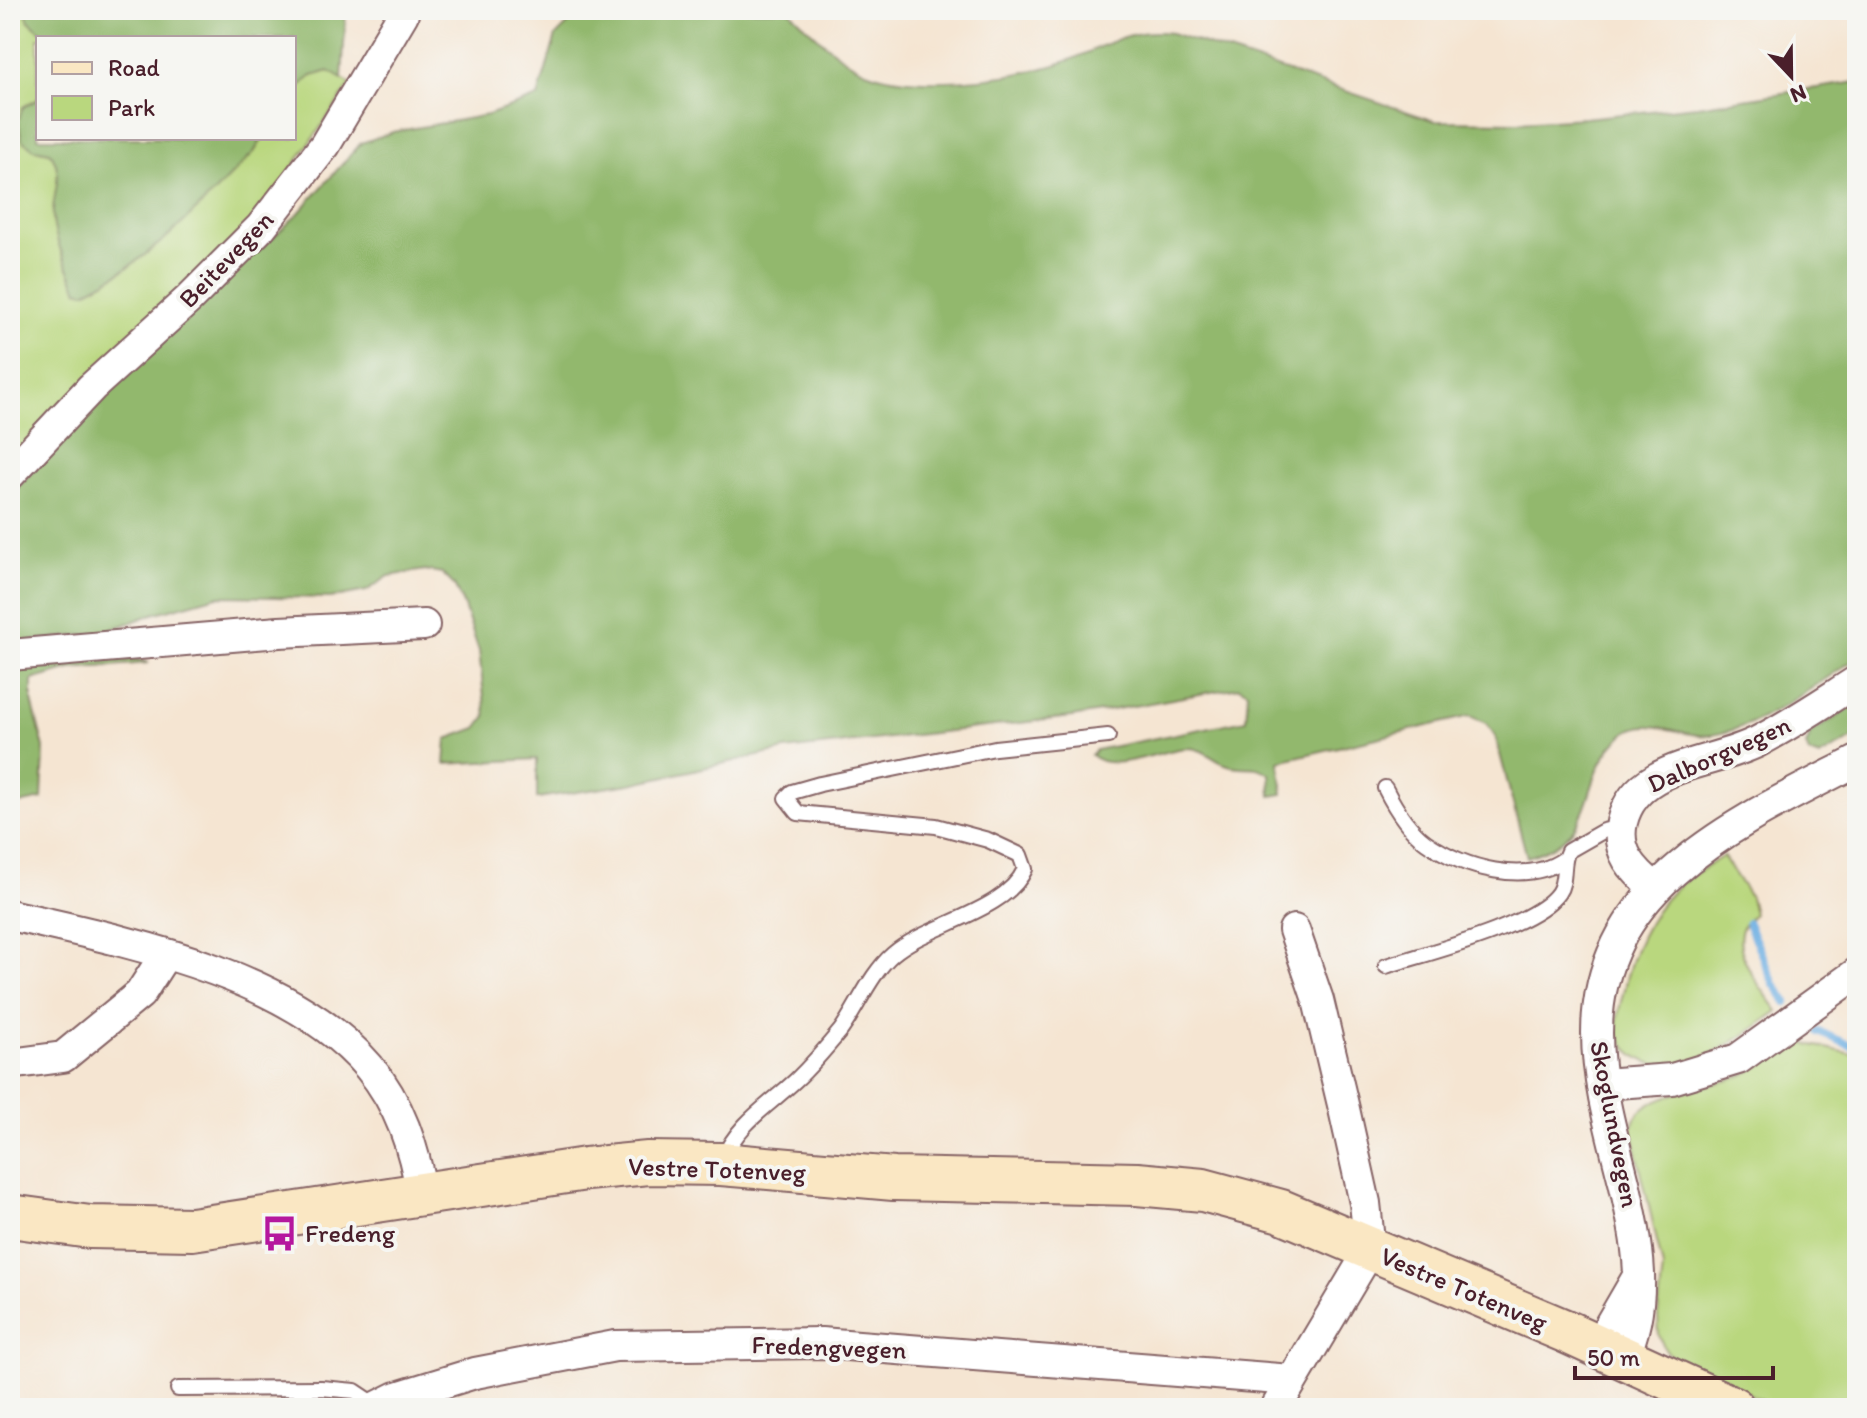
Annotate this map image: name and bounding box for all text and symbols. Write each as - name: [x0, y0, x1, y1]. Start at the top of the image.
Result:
- legend: [36, 36, 296, 140]
- north arrow: [1751, 36, 1831, 116]
- text: Road: [108, 53, 160, 82]
- text: N: [1786, 79, 1810, 109]
- text: Park: [108, 93, 155, 122]
- street label: Beitevegen: [172, 203, 280, 314]
- street label: Dalborgvegen: [1642, 708, 1796, 800]
- street label: Skoglundvegen: [1583, 1038, 1647, 1210]
- street label: Vestre Totenveg: [627, 1150, 807, 1188]
- bus stop icon: Fredeng: [260, 1214, 298, 1252]
- place label: Fredeng: [305, 1217, 396, 1249]
- street label: Vestre Totenveg: [1376, 1239, 1553, 1339]
- street label: Fredengvegen: [751, 1328, 907, 1366]
- scale bar: [1575, 1330, 1773, 1380]
- text: 50 m: [1587, 1343, 1640, 1372]

